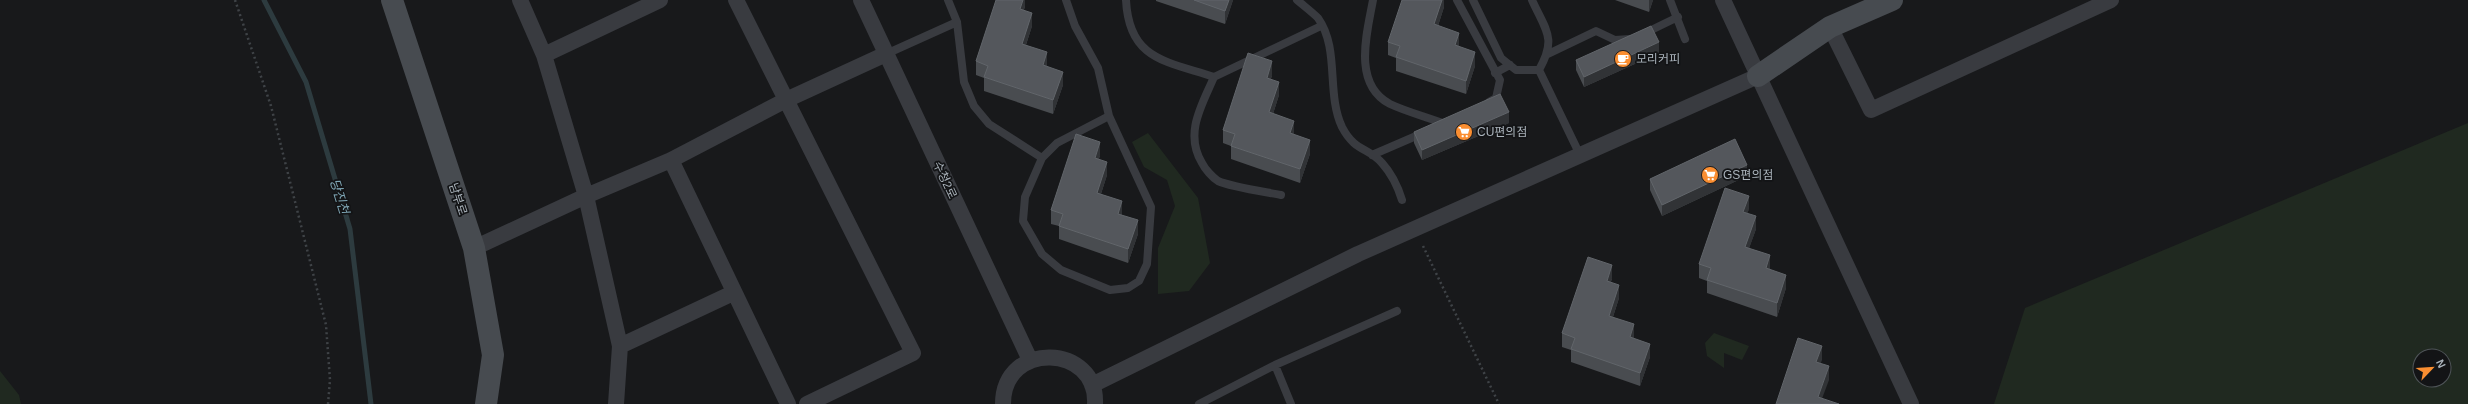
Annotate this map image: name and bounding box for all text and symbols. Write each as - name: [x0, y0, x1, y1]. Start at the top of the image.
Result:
- cafe icon: 모리커피: [1613, 49, 1633, 69]
- place label: 모리커피: [1636, 52, 1680, 66]
- supermarket icon: CU편의점: [1454, 122, 1474, 142]
- place label: CU편의점: [1477, 125, 1527, 139]
- street label: 수청2로: [930, 159, 960, 201]
- supermarket icon: GS편의점: [1700, 165, 1720, 185]
- place label: GS편의점: [1723, 168, 1773, 182]
- water label: 당진천: [327, 177, 352, 216]
- street label: 남부로: [446, 181, 470, 217]
- north arrow: [2412, 348, 2452, 388]
- text: N: [2434, 358, 2448, 370]

